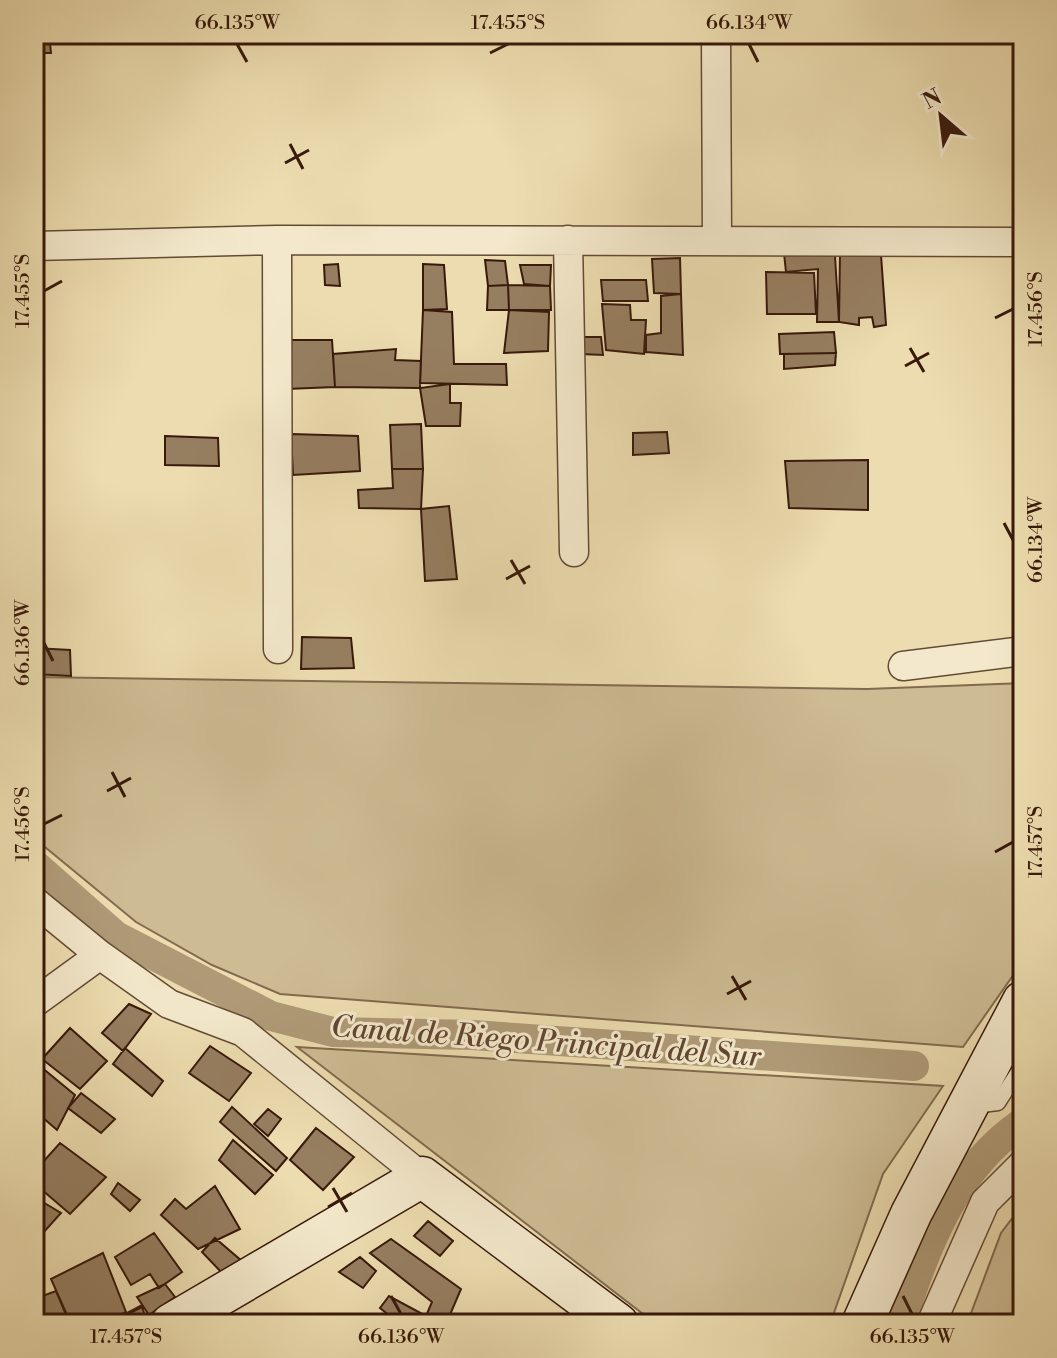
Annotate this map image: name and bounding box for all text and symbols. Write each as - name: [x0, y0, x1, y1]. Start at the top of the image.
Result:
- text: 66.135°W: [194, 11, 280, 36]
- text: 17.455°S: [471, 11, 545, 36]
- text: 66.134°W: [706, 11, 793, 36]
- north arrow: [901, 76, 981, 156]
- text: N: [918, 83, 947, 116]
- text: 17.455°S: [11, 254, 36, 328]
- text: 17.456°S: [1024, 271, 1049, 347]
- text: 66.134°W: [1024, 496, 1049, 583]
- text: 66.136°W: [11, 599, 36, 686]
- text: 17.456°S: [11, 786, 36, 862]
- text: 17.457°S: [1024, 806, 1049, 878]
- water label: Canal de Riego Principal del Sur: [330, 1008, 764, 1076]
- text: 17.457°S: [90, 1325, 162, 1350]
- text: 66.136°W: [358, 1325, 445, 1350]
- text: 66.135°W: [869, 1325, 955, 1350]

